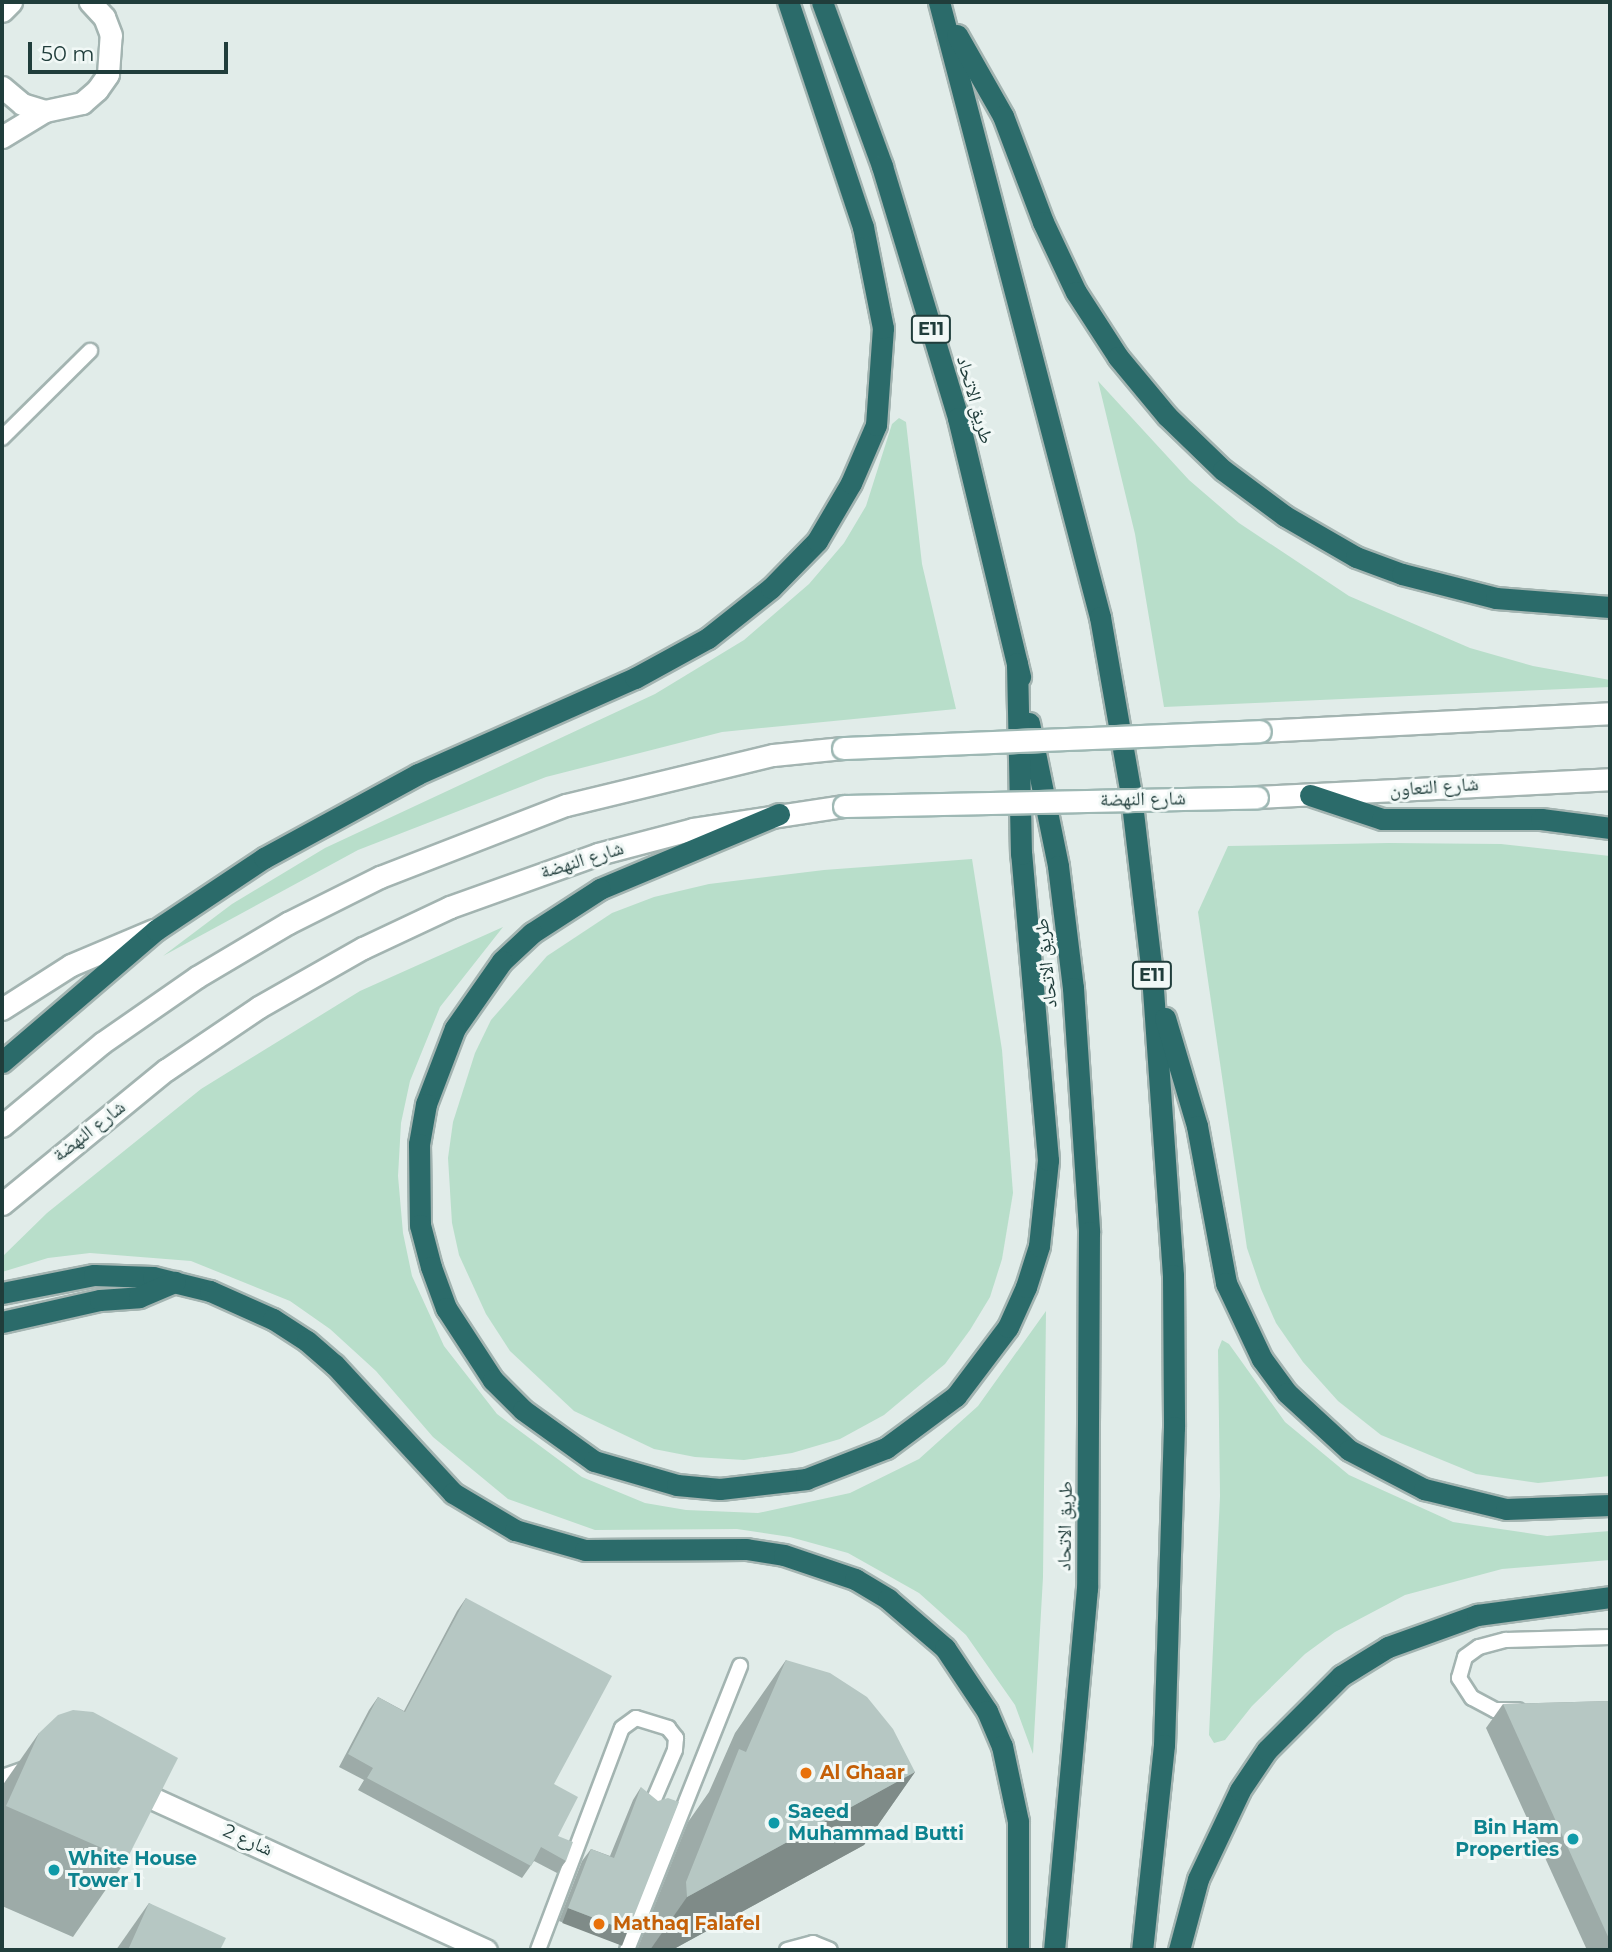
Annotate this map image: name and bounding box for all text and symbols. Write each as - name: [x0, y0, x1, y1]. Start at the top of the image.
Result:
- scale bar: [32, 28, 231, 72]
- text: 50 m: [41, 41, 95, 66]
- road number: E11: [910, 314, 952, 344]
- street label: طريق الاتحاد: [952, 354, 998, 446]
- street label: شارع التعاون: [1389, 773, 1479, 801]
- street label: شارع النهضة: [1100, 787, 1186, 811]
- street label: شارع النهضة: [538, 837, 626, 883]
- street label: طريق الاتحاد: [1030, 917, 1062, 1009]
- road number: E11: [1131, 960, 1173, 990]
- street label: شارع النهضة: [48, 1096, 130, 1166]
- street label: طريق الاتحاد: [1053, 1481, 1077, 1571]
- place label: Al Ghaar: [820, 1762, 905, 1784]
- marker: Al Ghaar: [798, 1765, 814, 1781]
- place label: Saeed Muhammad Butti: [788, 1801, 964, 1845]
- marker: Saeed Muhammad Butti: [766, 1815, 782, 1831]
- place label: Bin Ham Properties: [1455, 1817, 1559, 1861]
- street label: شارع 2: [220, 1819, 276, 1861]
- marker: Bin Ham Properties: [1565, 1831, 1581, 1847]
- place label: White House Tower 1: [68, 1848, 197, 1892]
- marker: White House Tower 1: [46, 1862, 62, 1878]
- place label: Mathaq Falafel: [613, 1913, 761, 1935]
- marker: Mathaq Falafel: [591, 1916, 607, 1932]

